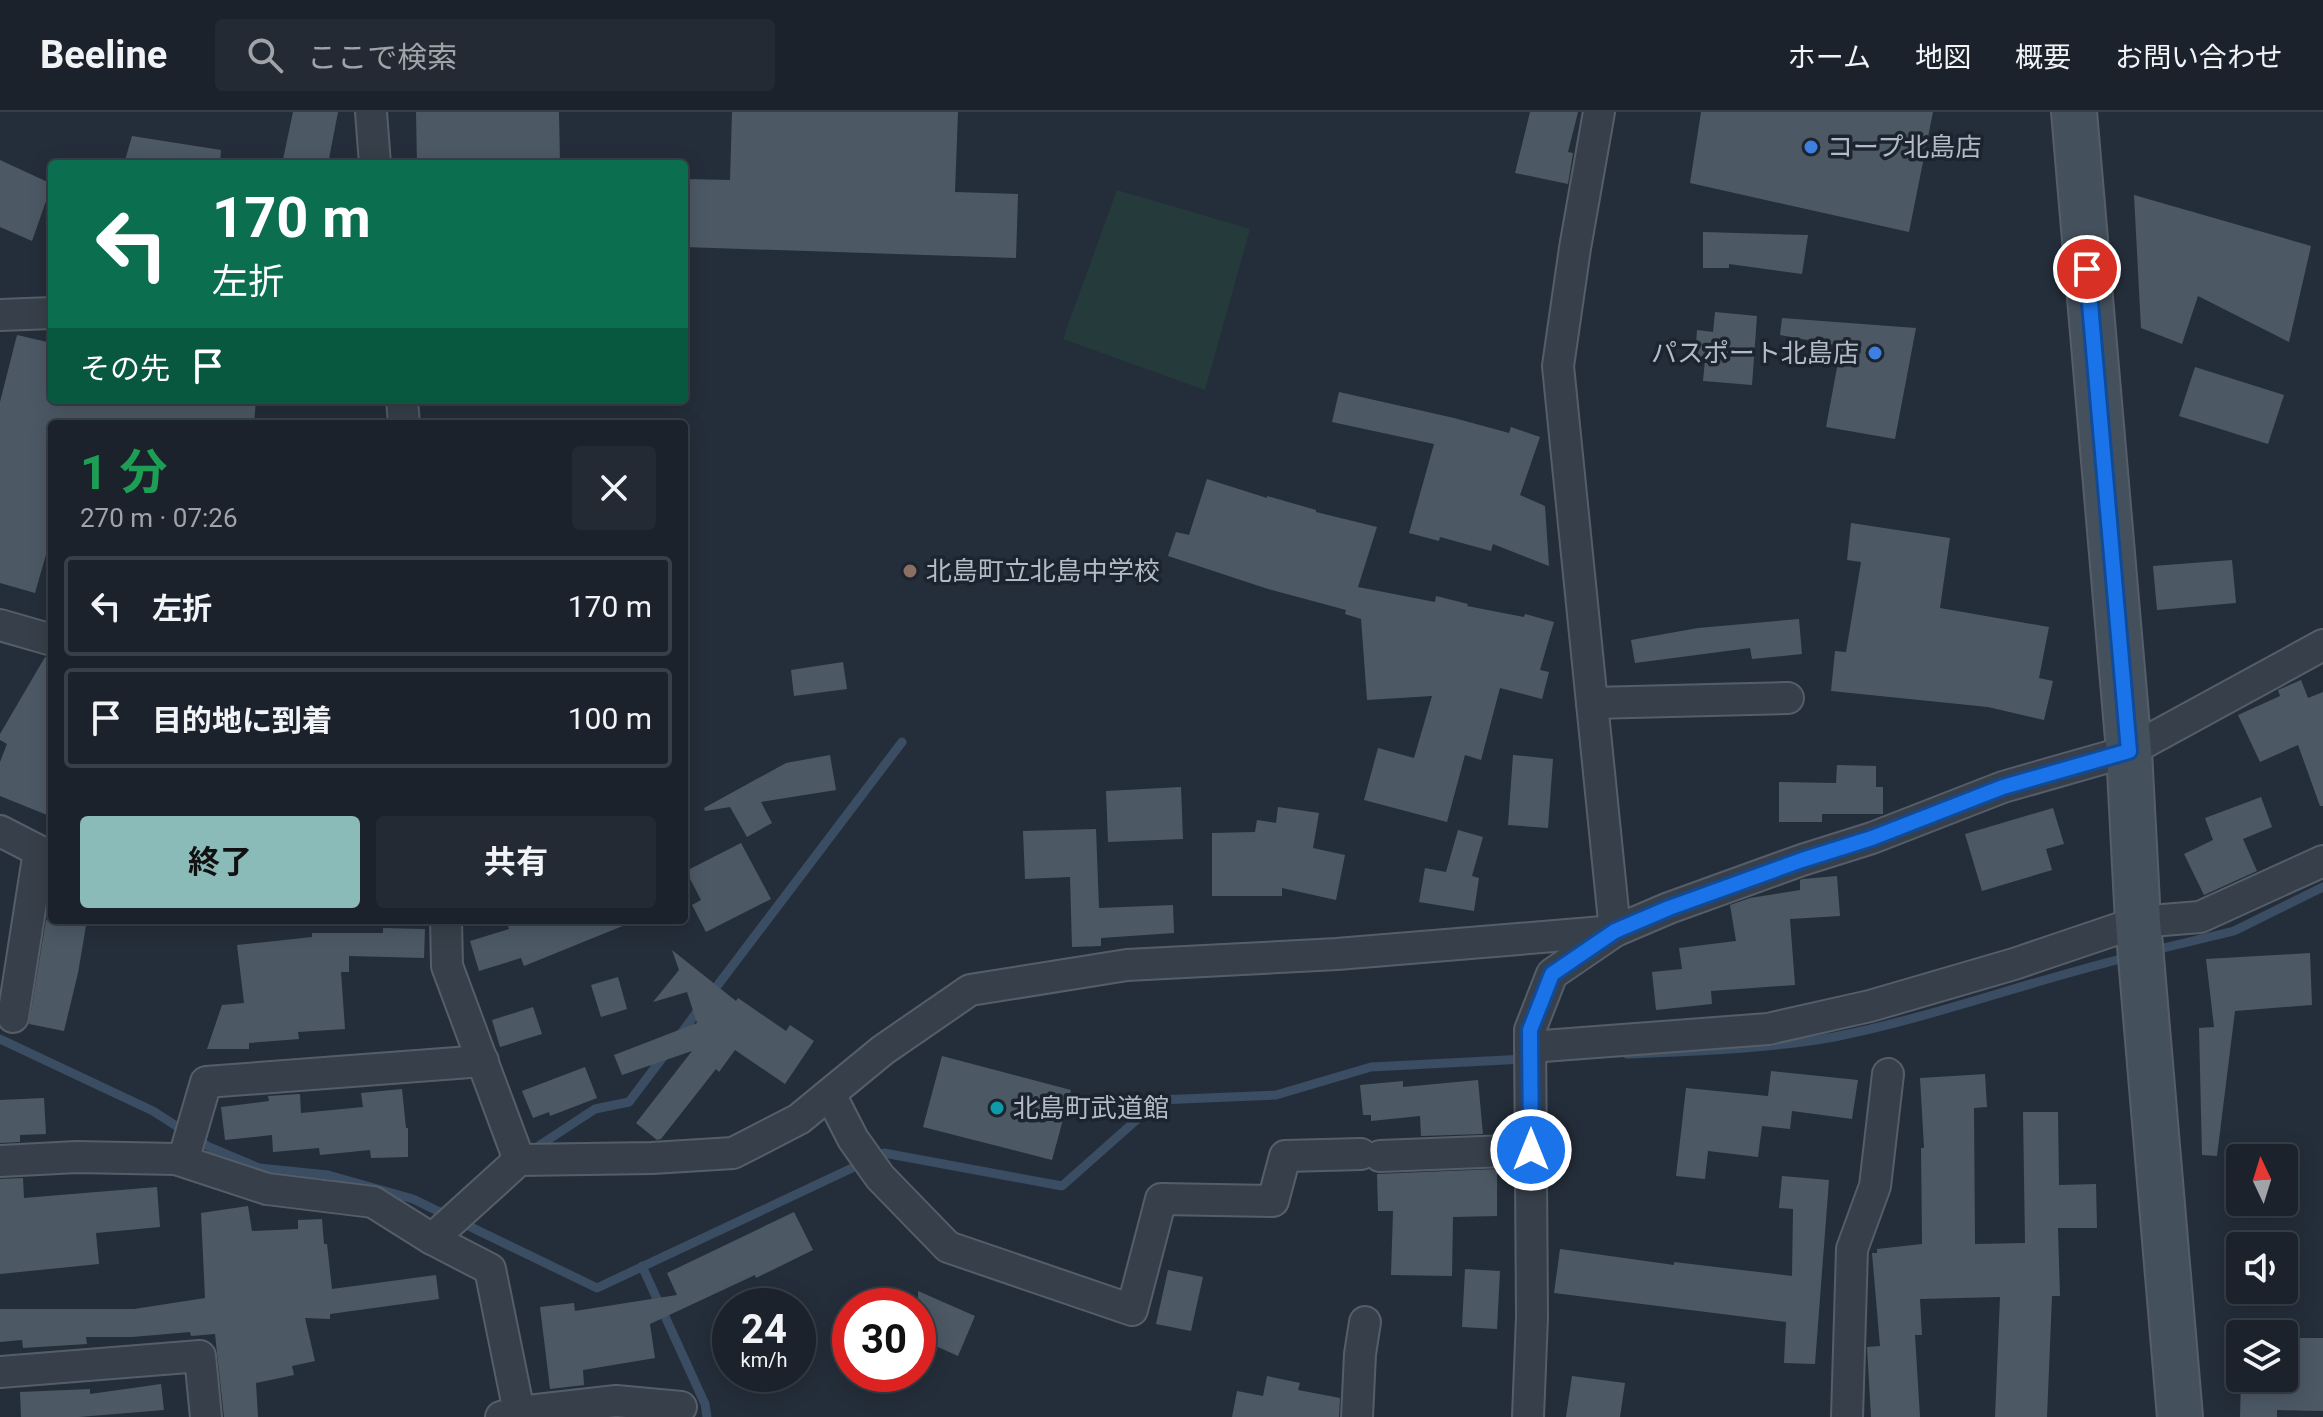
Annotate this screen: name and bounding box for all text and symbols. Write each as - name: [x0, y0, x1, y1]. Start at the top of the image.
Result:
- search box: [215, 19, 775, 91]
- text: Beeline: [40, 33, 167, 77]
- icon: search: [243, 33, 287, 77]
- text: ここで検索: [307, 40, 457, 75]
- text: ホーム: [1788, 41, 1871, 74]
- text: 地図: [1915, 41, 1971, 74]
- text: 概要: [2015, 41, 2071, 74]
- text: お問い合わせ: [2115, 41, 2283, 74]
- place label: コープ北島店: [1827, 132, 1981, 162]
- marker: コープ北島店: [1802, 138, 1820, 156]
- text: 170 m: [212, 185, 371, 251]
- icon: left: [80, 192, 184, 296]
- pin: [2053, 235, 2121, 303]
- icon: arrive: [2065, 247, 2109, 291]
- text: 左折: [212, 261, 284, 303]
- place label: パスポート北島店: [1651, 338, 1859, 368]
- icon: arrive: [186, 344, 230, 388]
- marker: パスポート北島店: [1866, 344, 1884, 362]
- text: その先: [80, 351, 170, 386]
- text: 1 分: [80, 444, 167, 501]
- button: close: [572, 446, 656, 530]
- text: 270 m · 07:26: [80, 503, 238, 533]
- place label: 北島町立北島中学校: [926, 556, 1160, 586]
- marker: 北島町立北島中学校: [901, 562, 919, 580]
- icon: left: [84, 584, 128, 628]
- text: 170 m: [568, 589, 652, 624]
- text: 左折: [152, 591, 212, 626]
- icon: arrive: [84, 696, 128, 740]
- text: 100 m: [568, 701, 652, 736]
- text: 目的地に到着: [152, 703, 332, 738]
- button: 終了: [80, 816, 360, 908]
- button: 共有: [376, 816, 656, 908]
- place label: 北島町武道館: [1013, 1093, 1169, 1123]
- marker: 北島町武道館: [988, 1099, 1006, 1117]
- position arrow: [1489, 1108, 1573, 1192]
- north arrow: [2226, 1144, 2298, 1216]
- map controls: [2226, 1144, 2298, 1392]
- button: sound: [2226, 1232, 2298, 1304]
- speed limit sign: 30: [832, 1288, 936, 1392]
- text: 24: [741, 1306, 787, 1353]
- button: layers: [2226, 1320, 2298, 1392]
- text: km/h: [741, 1348, 787, 1372]

